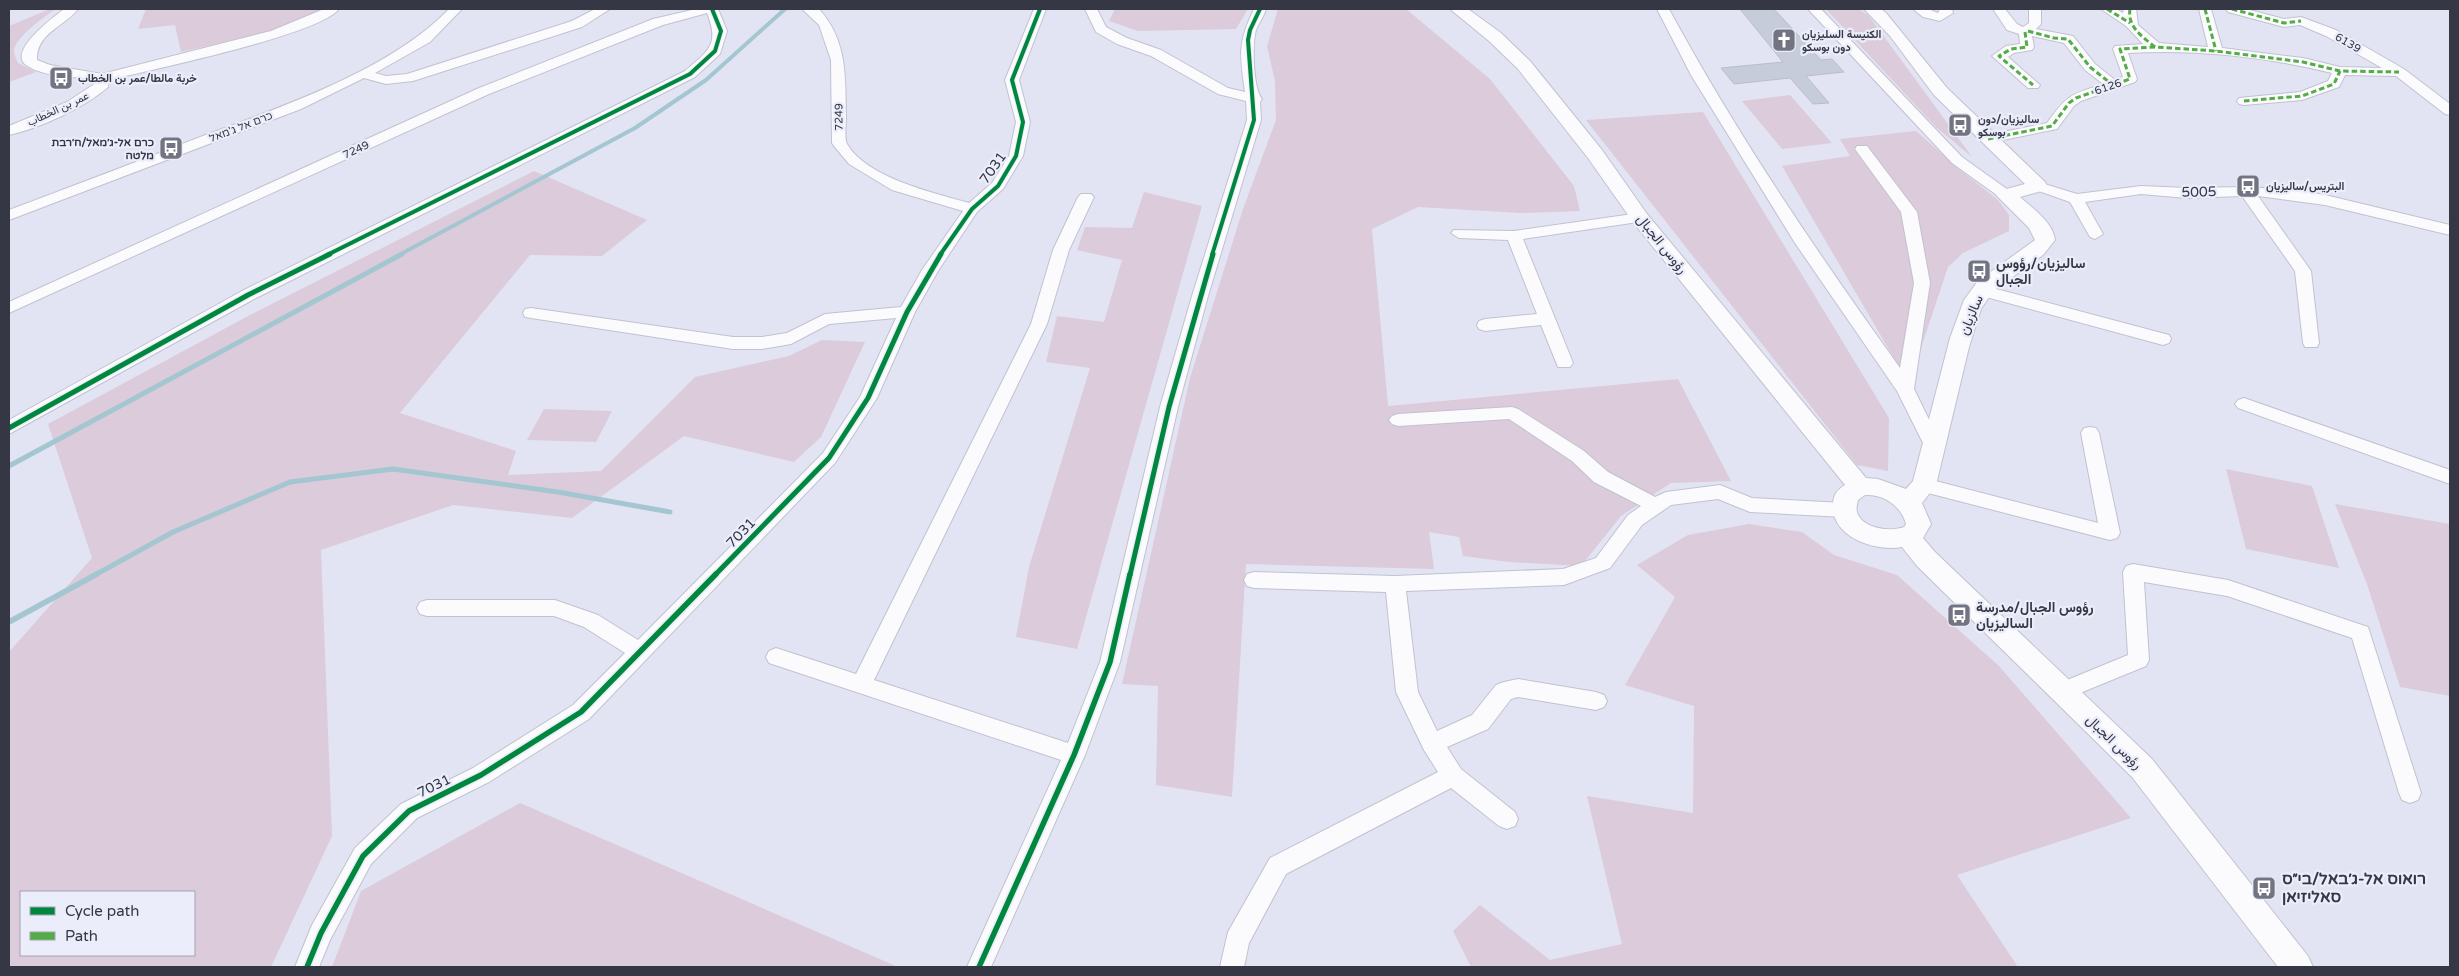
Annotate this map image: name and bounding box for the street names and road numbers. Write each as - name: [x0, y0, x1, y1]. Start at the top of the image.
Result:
- street label: 6139: [2333, 30, 2363, 56]
- street label: 6126: [2093, 76, 2123, 98]
- street label: عمر بن الخطاب: [25, 89, 91, 129]
- street label: 7249: [832, 103, 846, 131]
- street label: כרם אל ג'מאל: [208, 109, 274, 145]
- street label: 7249: [341, 138, 371, 162]
- street label: 7031: [976, 149, 1010, 187]
- street label: 5005: [2181, 183, 2217, 201]
- street label: رؤوس الجبال: [1632, 211, 1691, 278]
- street label: سالزيان: [1955, 293, 1987, 337]
- street label: 7031: [723, 514, 759, 552]
- street label: رؤوس الجبال: [2082, 711, 2146, 774]
- street label: 7031: [414, 771, 454, 801]

